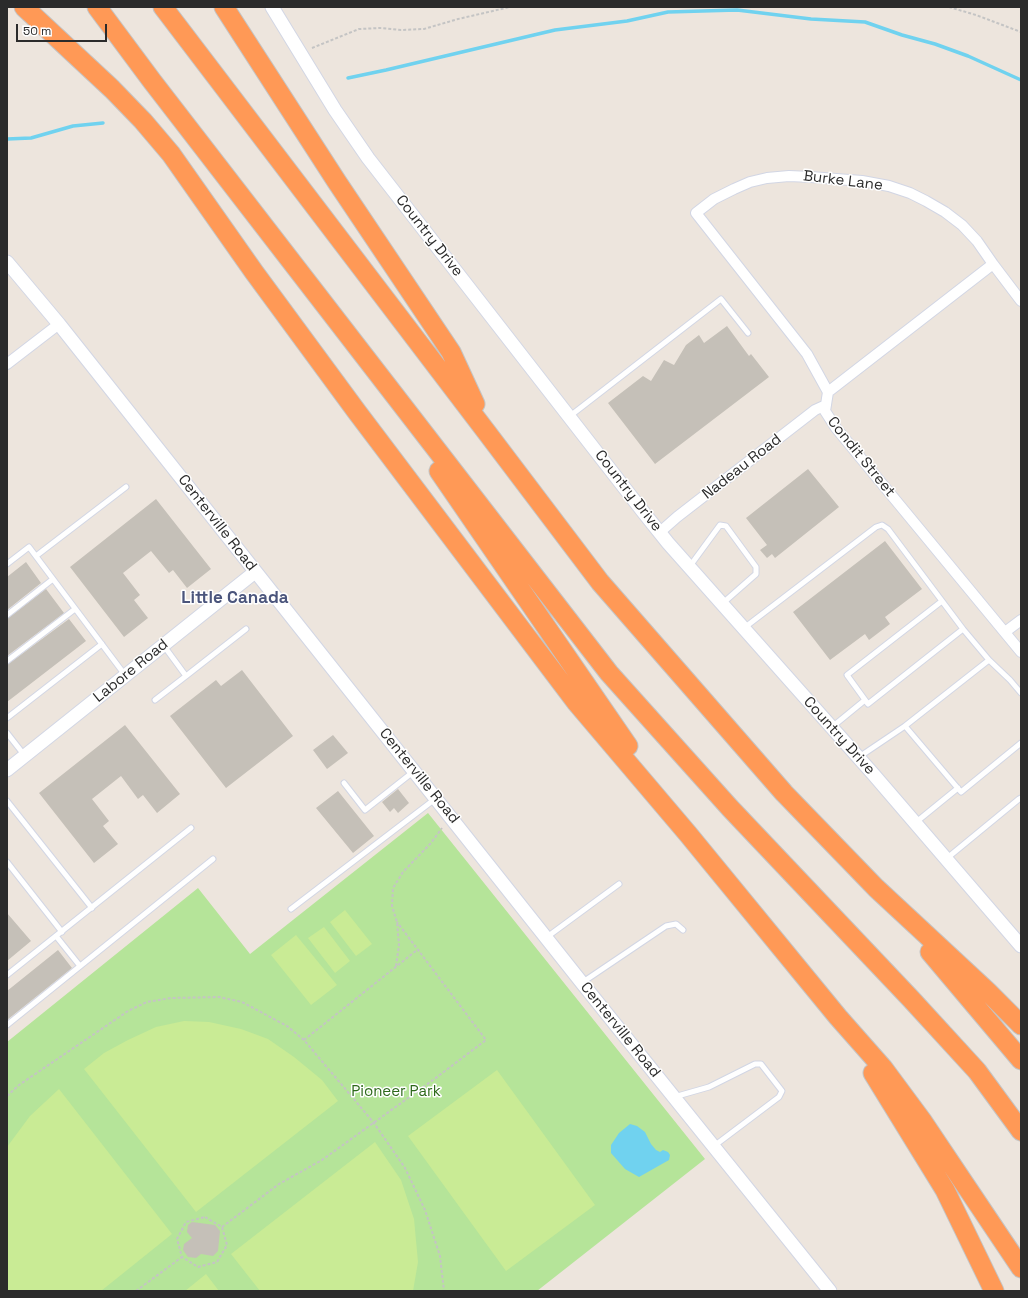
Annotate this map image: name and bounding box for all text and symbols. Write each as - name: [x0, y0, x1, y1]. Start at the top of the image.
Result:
- scale bar: [18, 16, 109, 42]
- text: 50 m: [23, 23, 51, 39]
- street label: Burke Lane: [802, 167, 884, 195]
- street label: Country Drive: [392, 192, 466, 280]
- street label: Condit Street: [823, 413, 899, 501]
- street label: Nadeau Road: [699, 431, 785, 503]
- street label: Country Drive: [591, 447, 665, 535]
- street label: Centerville Road: [174, 471, 260, 575]
- district label: Little Canada: [181, 588, 289, 608]
- street label: Labore Road: [90, 635, 172, 707]
- street label: Country Drive: [799, 693, 879, 779]
- street label: Centerville Road: [375, 725, 463, 827]
- street label: Centerville Road: [576, 979, 664, 1081]
- park label: Pioneer Park: [351, 1083, 441, 1101]

